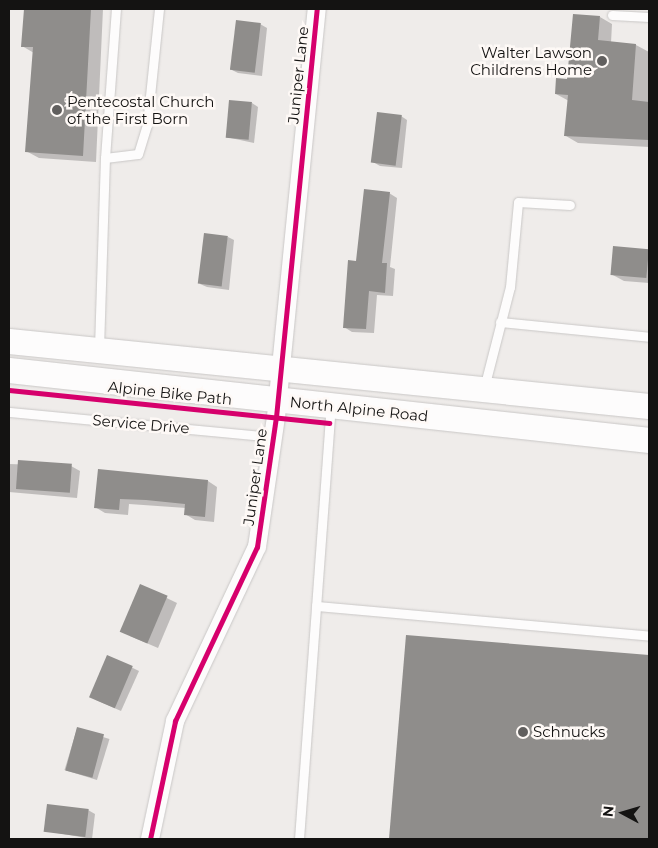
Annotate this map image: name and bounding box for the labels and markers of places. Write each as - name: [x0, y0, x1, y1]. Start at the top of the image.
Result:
- place label: Walter Lawson Childrens Home: [470, 43, 592, 78]
- marker: Walter Lawson Childrens Home: [596, 55, 608, 67]
- place label: Pentecostal Church of the First Born: [67, 92, 214, 127]
- marker: Pentecostal Church of the First Born: [51, 104, 63, 116]
- place label: Schnucks: [533, 723, 605, 741]
- marker: Schnucks: [517, 726, 529, 738]

